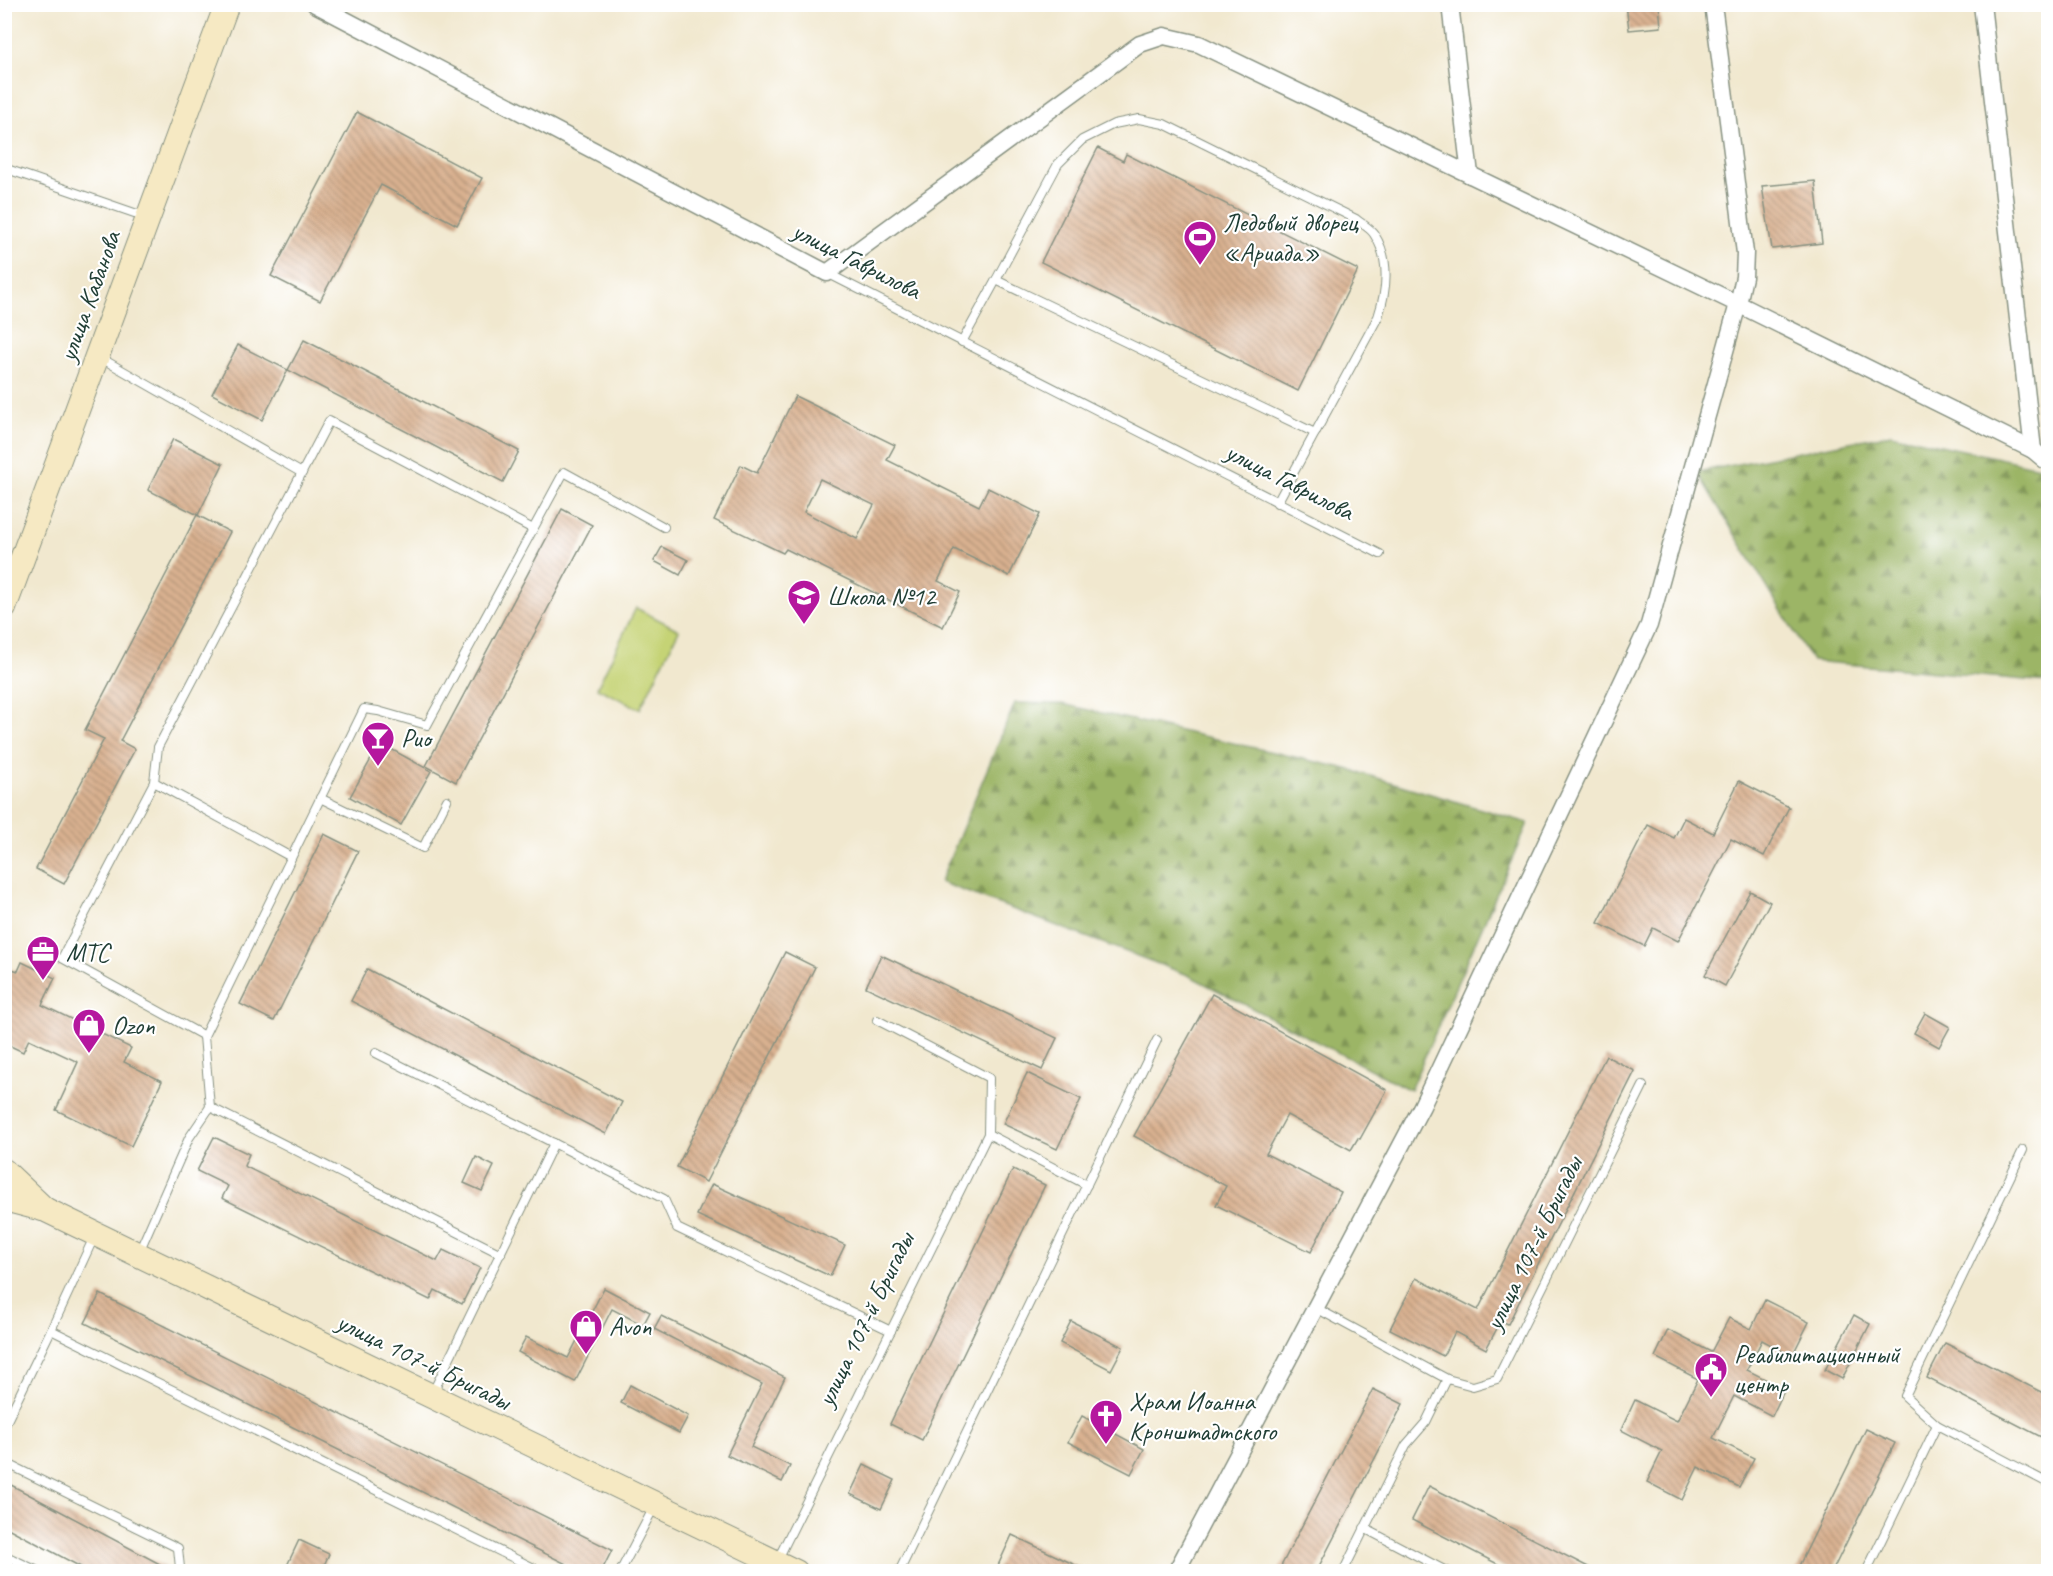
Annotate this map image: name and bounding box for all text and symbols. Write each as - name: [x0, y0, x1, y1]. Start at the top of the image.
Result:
- place label: Ледовый дворец «Ариада»: [1223, 206, 1359, 269]
- street label: улица Гаврилова: [785, 213, 928, 308]
- sports icon: Ледовый дворец «Ариада»: [1182, 219, 1218, 266]
- street label: улица Кабанова: [50, 225, 129, 368]
- street label: улица Гаврилова: [1218, 434, 1361, 529]
- school or university icon: Школа №12: [786, 578, 822, 625]
- place label: Школа №12: [827, 580, 938, 613]
- bar icon: Рио: [360, 720, 396, 767]
- place label: Рио: [401, 722, 434, 755]
- office icon: МТС: [25, 934, 61, 981]
- place label: МТС: [66, 936, 113, 969]
- shop icon: Ozon: [71, 1007, 107, 1054]
- place label: Ozon: [112, 1009, 155, 1042]
- street label: улица 107-й Бригады: [1476, 1149, 1591, 1337]
- street label: улица 107-й Бригады: [808, 1225, 923, 1413]
- street label: улица 107-й Бригады: [330, 1304, 518, 1419]
- shop icon: Avon: [568, 1308, 604, 1355]
- place label: Avon: [609, 1310, 652, 1343]
- place label: Реабилитационный центр: [1734, 1338, 1902, 1401]
- public building icon: Реабилитационный центр: [1693, 1351, 1729, 1398]
- place label: Храм Иоанна Кронштадтского: [1129, 1385, 1278, 1448]
- church icon: Храм Иоанна Кронштадтского: [1088, 1398, 1124, 1445]

